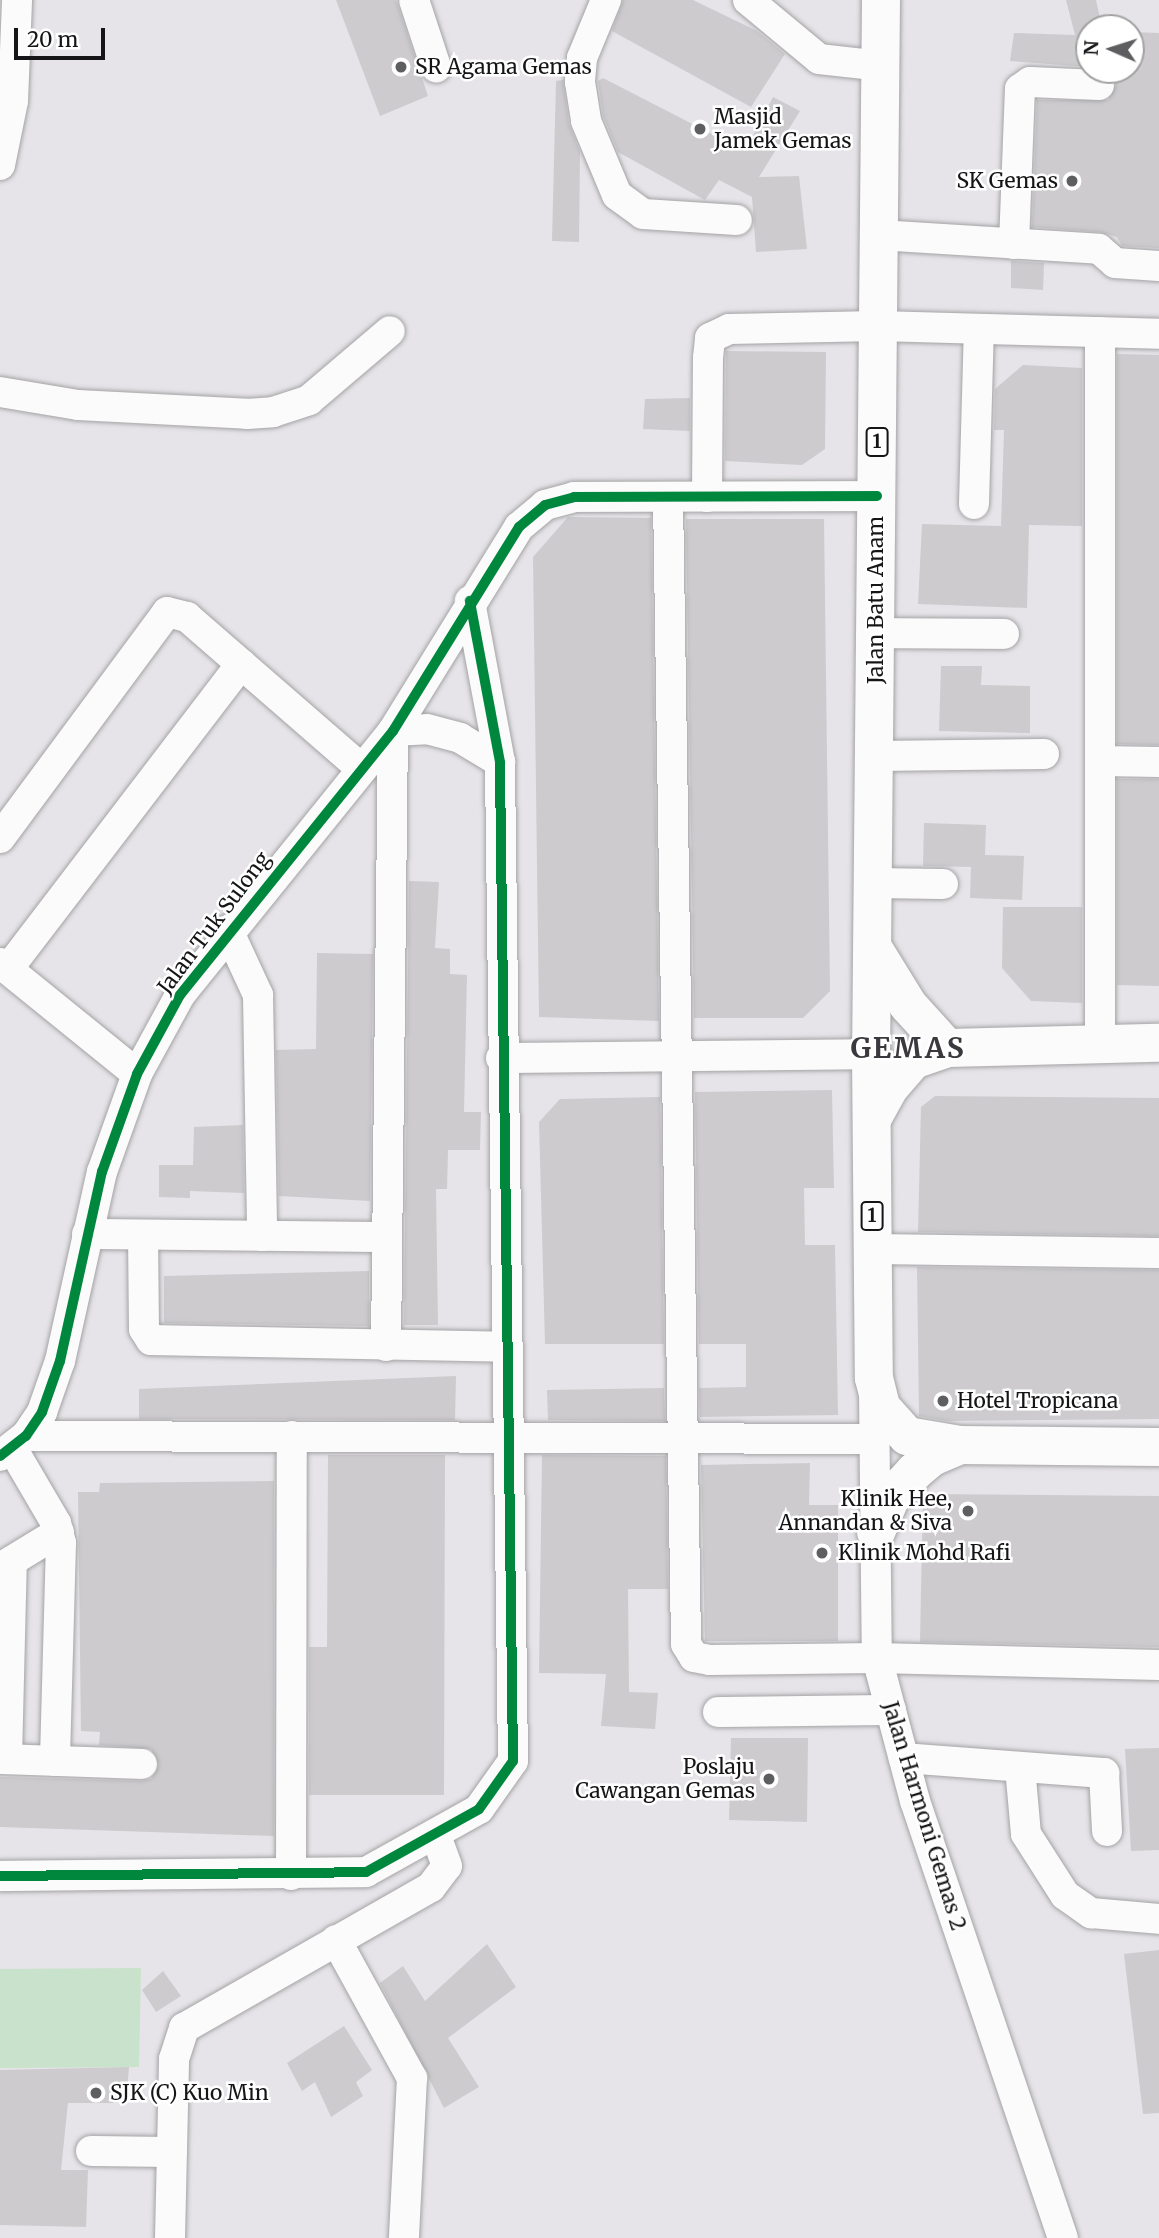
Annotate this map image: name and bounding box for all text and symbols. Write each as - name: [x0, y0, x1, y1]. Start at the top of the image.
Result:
- scale bar: [18, 14, 108, 58]
- north arrow: [1075, 14, 1145, 84]
- text: 20 m: [27, 26, 78, 53]
- text: N: [1079, 40, 1103, 56]
- place label: SR Agama Gemas: [415, 54, 592, 80]
- marker: SR Agama Gemas: [393, 59, 409, 75]
- place label: Masjid Jamek Gemas: [714, 104, 852, 154]
- marker: Masjid Jamek Gemas: [692, 121, 708, 137]
- place label: SK Gemas: [957, 168, 1058, 194]
- marker: SK Gemas: [1064, 173, 1080, 189]
- road number: 1: [865, 426, 889, 458]
- street label: Jalan Batu Anam: [863, 516, 889, 684]
- street label: Jalan Tuk Sulong: [152, 847, 276, 999]
- district label: GEMAS: [851, 1031, 965, 1065]
- road number: 1: [860, 1200, 884, 1232]
- place label: Hotel Tropicana: [957, 1388, 1118, 1414]
- marker: Hotel Tropicana: [935, 1393, 951, 1409]
- place label: Klinik Hee, Annandan & Siva: [778, 1486, 952, 1536]
- marker: Klinik Hee, Annandan & Siva: [958, 1501, 978, 1521]
- place label: Klinik Mohd Rafi: [838, 1540, 1011, 1566]
- marker: Klinik Mohd Rafi: [812, 1543, 832, 1563]
- street label: Jalan Harmoni Gemas 2: [877, 1699, 971, 1933]
- place label: Poslaju Cawangan Gemas: [575, 1754, 755, 1804]
- marker: Poslaju Cawangan Gemas: [761, 1771, 777, 1787]
- place label: SJK (C) Kuo Min: [110, 2080, 269, 2106]
- marker: SJK (C) Kuo Min: [88, 2085, 104, 2101]

